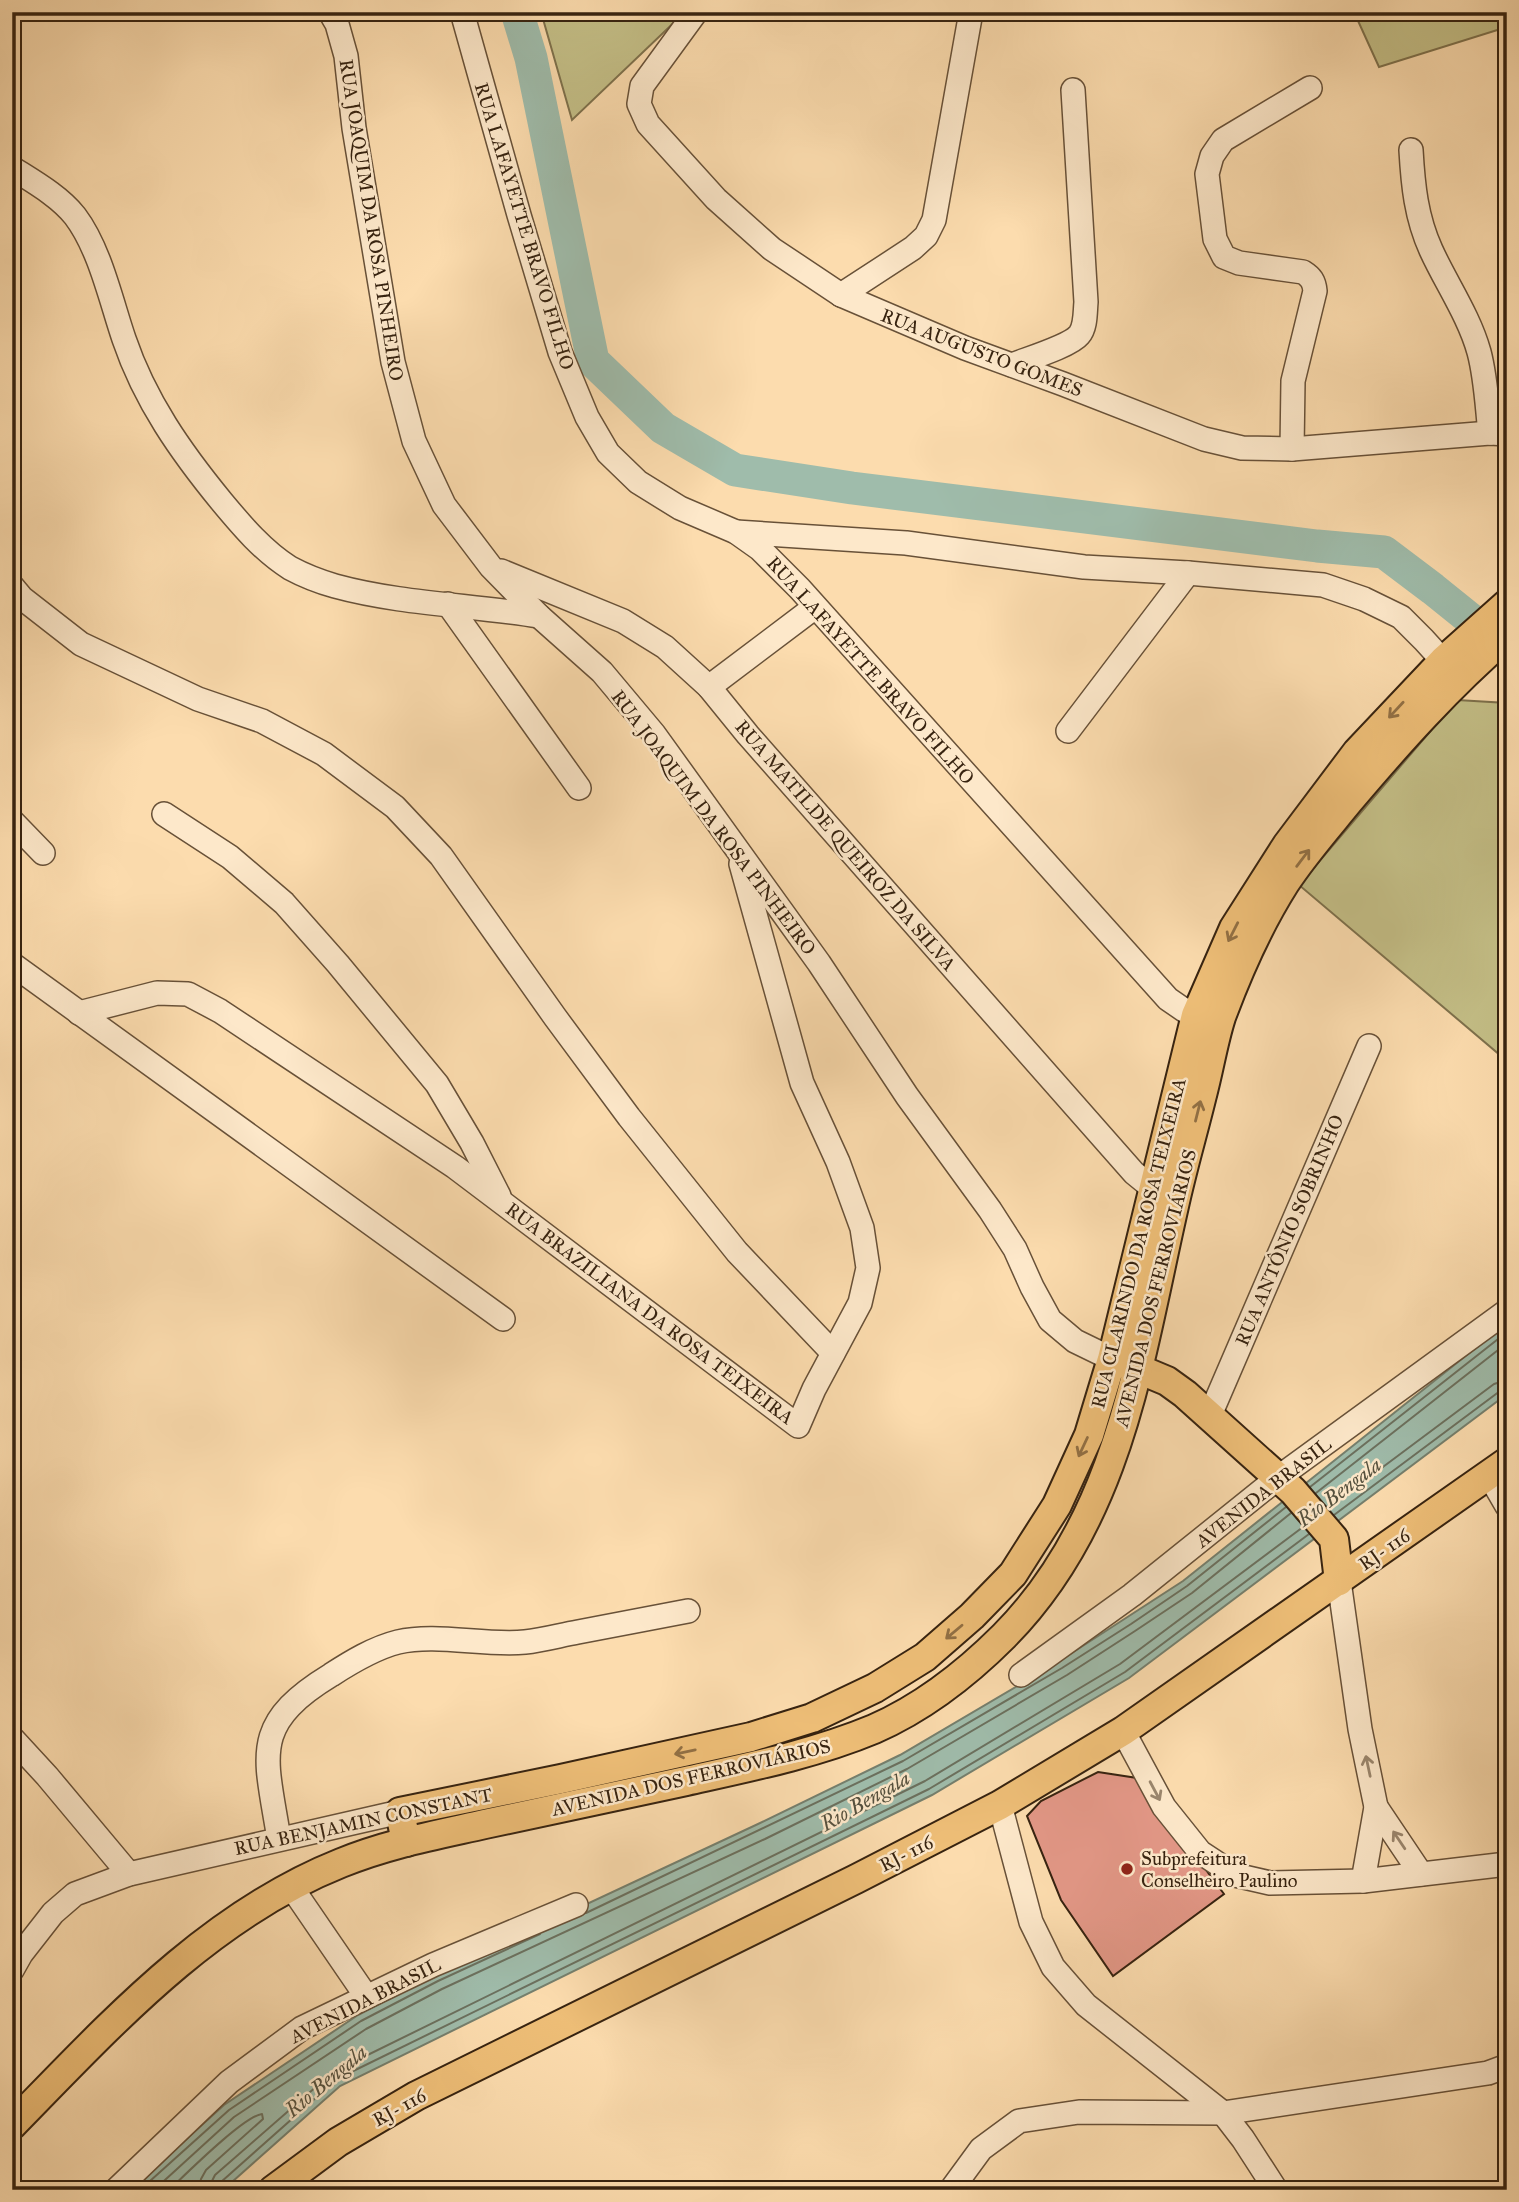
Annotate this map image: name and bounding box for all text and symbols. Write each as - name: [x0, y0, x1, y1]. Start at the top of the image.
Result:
- street label: RUA JOAQUIM DA ROSA PINHEIRO: [334, 57, 408, 383]
- street label: RUA LAFAYETTE BRAVO FILHO: [470, 80, 579, 372]
- street label: RUA AUGUSTO GOMES: [878, 303, 1086, 402]
- street label: RUA LAFAYETTE BRAVO FILHO: [762, 552, 979, 789]
- street label: RUA JOAQUIM DA ROSA PINHEIRO: [606, 685, 821, 960]
- one-way arrow: [1388, 701, 1405, 718]
- street label: RUA MATILDE QUEIROZ DA SILVA: [730, 715, 961, 976]
- one-way arrow: [1296, 849, 1311, 868]
- one-way arrow: [1225, 921, 1239, 942]
- street label: RUA CLARINDO DA ROSA TEIXEIRA: [1086, 1075, 1191, 1411]
- one-way arrow: [1192, 1100, 1205, 1123]
- street label: RUA ANTÔNIO SOBRINHO: [1230, 1111, 1349, 1349]
- street label: AVENIDA DOS FERROVIÁRIOS: [1109, 1146, 1201, 1430]
- street label: RUA BRAZILIANA DA ROSA TEIXEIRA: [501, 1197, 798, 1429]
- street label: AVENIDA BRASIL: [1190, 1432, 1336, 1553]
- one-way arrow: [1076, 1436, 1089, 1457]
- water label: Rio Bengala: [1291, 1452, 1386, 1533]
- street label: RJ- 116: [1354, 1523, 1416, 1576]
- one-way arrow: [946, 1624, 964, 1640]
- street label: AVENIDA DOS FERROVIÁRIOS: [548, 1733, 833, 1821]
- one-way arrow: [674, 1745, 697, 1759]
- one-way arrow: [1360, 1755, 1374, 1778]
- water label: Rio Bengala: [815, 1765, 914, 1838]
- one-way arrow: [1148, 1781, 1162, 1801]
- street label: RUA BENJAMIN CONSTANT: [232, 1783, 494, 1861]
- street label: RJ- 116: [875, 1830, 939, 1878]
- one-way arrow: [1392, 1831, 1406, 1851]
- place label: Subprefeitura Conselheiro Paulino: [1141, 1847, 1298, 1892]
- marker: Subprefeitura Conselheiro Paulino: [1119, 1861, 1135, 1877]
- street label: AVENIDA BRASIL: [285, 1953, 444, 2049]
- water label: Rio Bengala: [279, 2039, 372, 2123]
- street label: RJ- 116: [369, 2083, 431, 2132]

